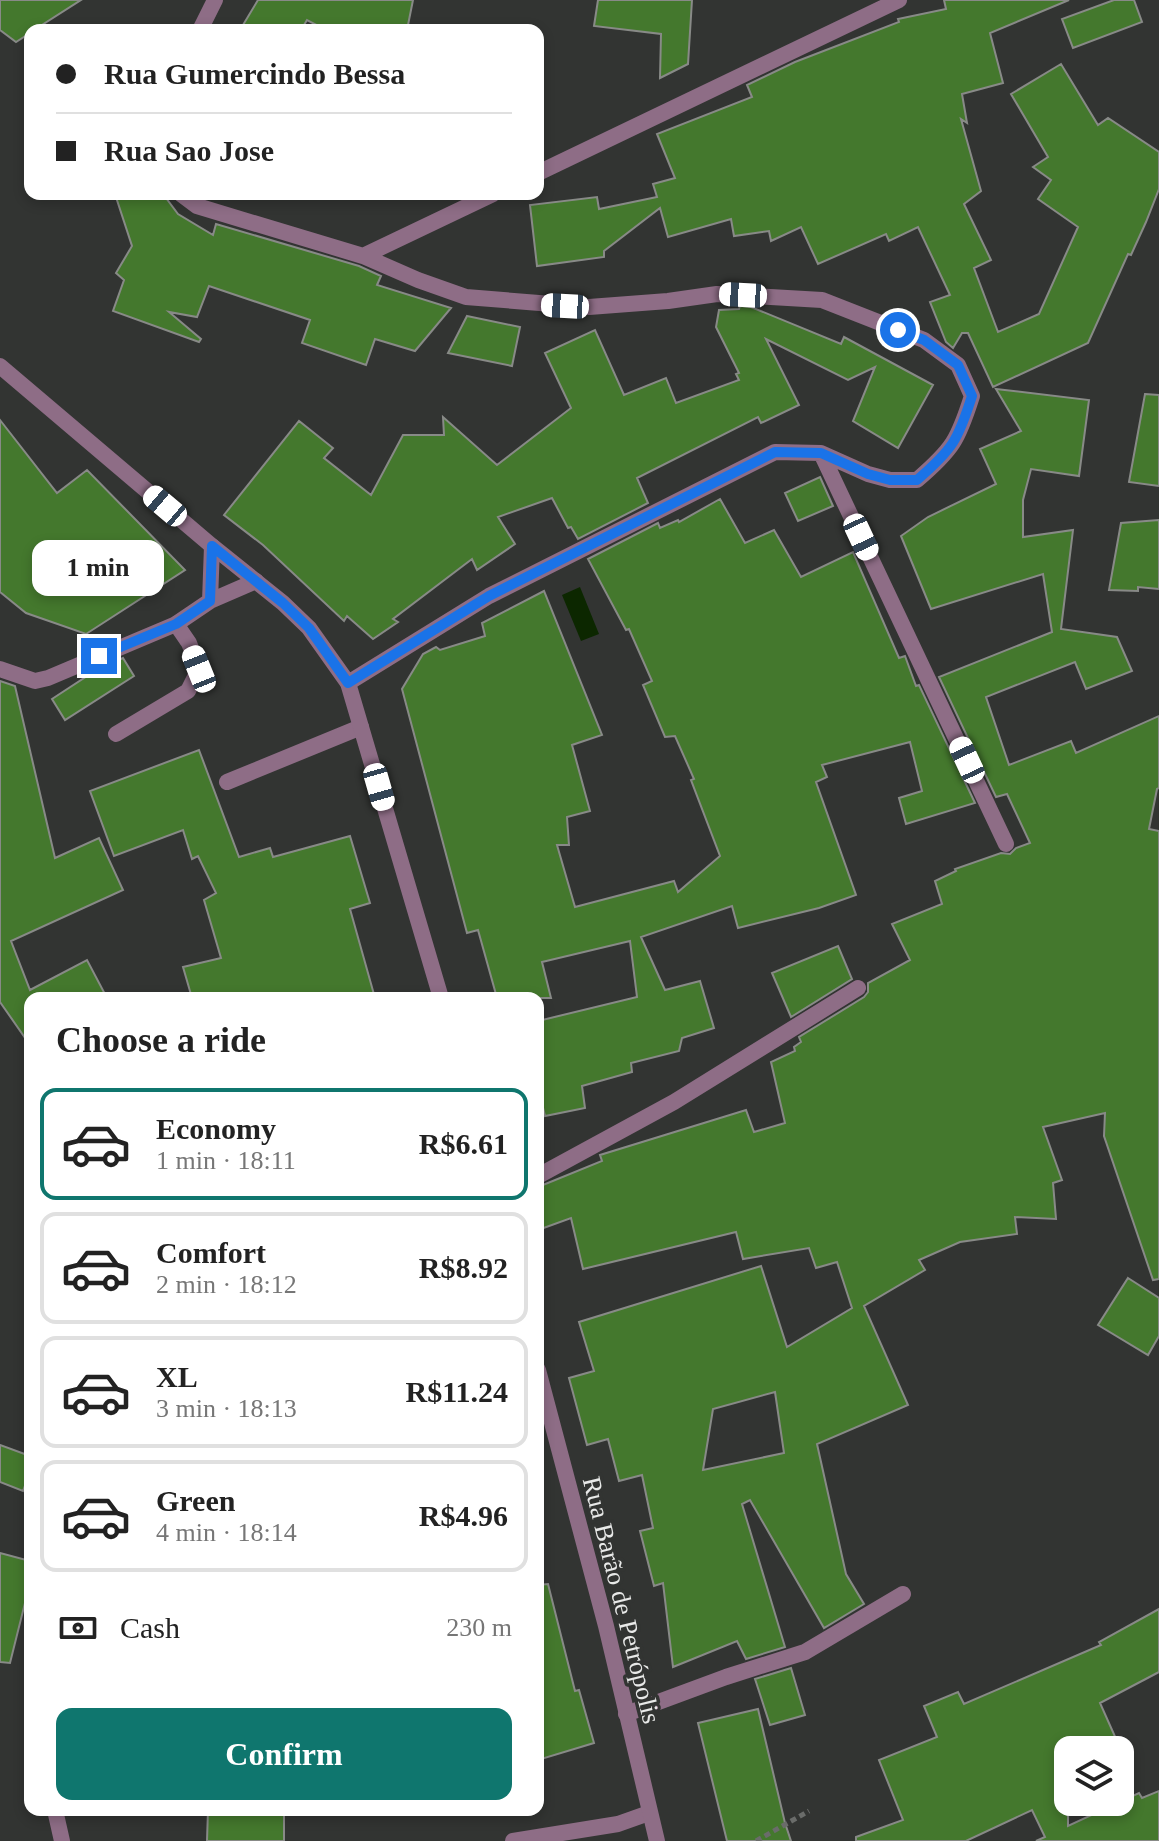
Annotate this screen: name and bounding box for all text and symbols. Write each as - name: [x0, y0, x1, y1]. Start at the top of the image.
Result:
- text: Rua Gumercindo Bessa: [104, 57, 405, 90]
- text: Rua Sao Jose: [104, 134, 274, 167]
- car: [718, 282, 768, 308]
- car: [540, 293, 590, 319]
- route start: [880, 312, 916, 348]
- car: [139, 481, 191, 531]
- car: [840, 510, 882, 564]
- callout: 1 min: [33, 540, 165, 596]
- text: 1 min: [67, 553, 129, 582]
- route end: [81, 638, 117, 674]
- car: [179, 642, 219, 696]
- car: [946, 733, 988, 787]
- car: [361, 761, 397, 813]
- text: Choose a ride: [56, 1020, 266, 1060]
- icon: car: [60, 1108, 132, 1180]
- text: Economy: [156, 1112, 276, 1145]
- text: R$6.61: [419, 1127, 508, 1160]
- text: 1 min · 18:11: [156, 1146, 296, 1175]
- icon: car: [60, 1232, 132, 1304]
- text: Comfort: [156, 1236, 266, 1269]
- text: R$8.92: [419, 1251, 508, 1284]
- text: 2 min · 18:12: [156, 1270, 297, 1299]
- icon: car: [60, 1356, 132, 1428]
- text: XL: [156, 1360, 198, 1393]
- text: R$11.24: [405, 1375, 508, 1408]
- text: 3 min · 18:13: [156, 1394, 297, 1423]
- street label: Rua Barão de Petrópolis: [577, 1474, 666, 1727]
- icon: car: [60, 1480, 132, 1552]
- text: Green: [156, 1484, 235, 1517]
- text: R$4.96: [419, 1499, 508, 1532]
- text: 4 min · 18:14: [156, 1518, 297, 1547]
- icon: cash: [56, 1606, 100, 1650]
- text: Cash: [120, 1611, 180, 1644]
- text: 230 m: [446, 1613, 512, 1642]
- button: Confirm: [56, 1708, 512, 1800]
- map controls: [1054, 1736, 1134, 1816]
- button: layers: [1054, 1736, 1134, 1816]

